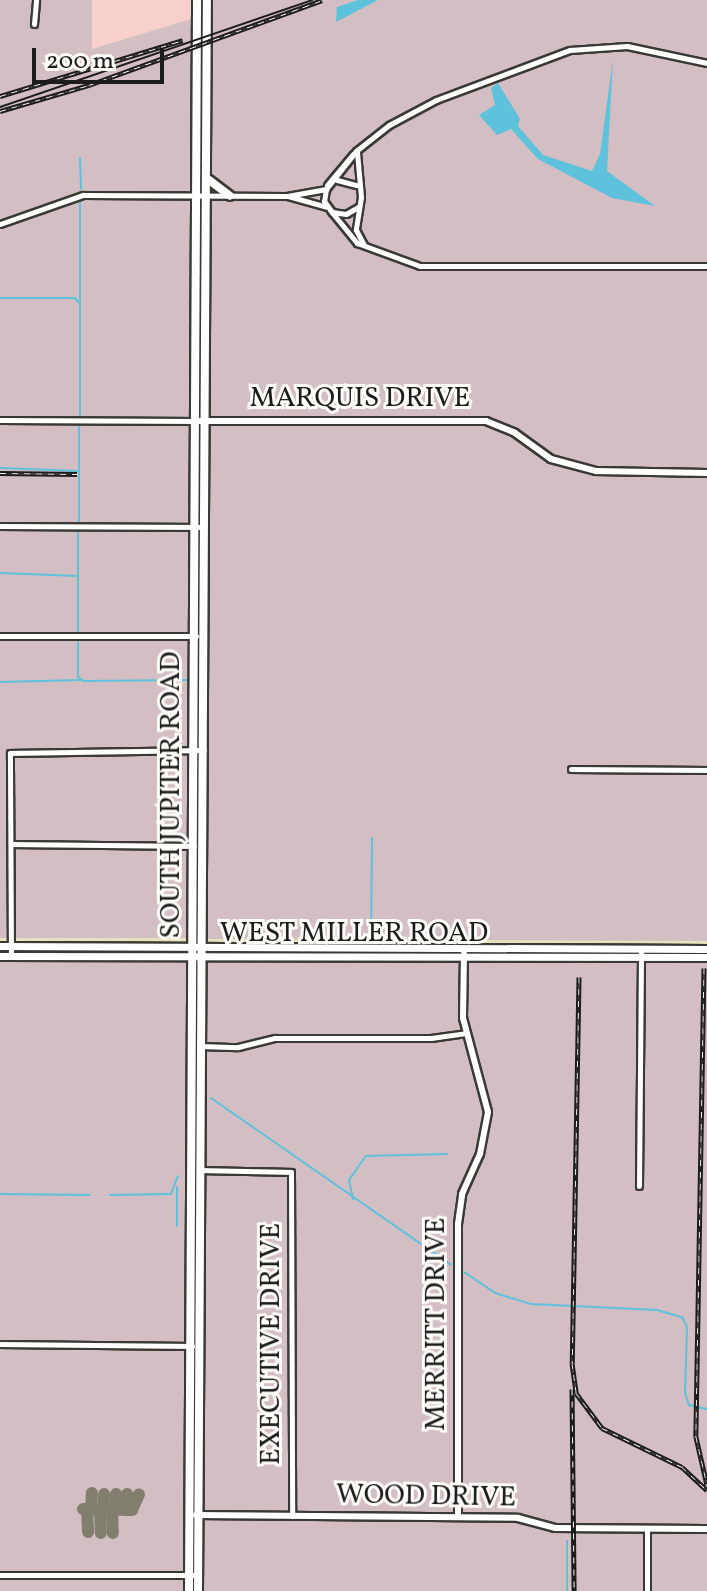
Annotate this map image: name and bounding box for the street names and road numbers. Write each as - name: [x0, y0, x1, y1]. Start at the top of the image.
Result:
- street label: MARQUIS DRIVE: [250, 382, 470, 416]
- street label: SOUTH JUPITER ROAD: [155, 651, 189, 939]
- street label: WEST MILLER ROAD: [219, 917, 489, 951]
- street label: MERRITT DRIVE: [420, 1217, 454, 1431]
- street label: EXECUTIVE DRIVE: [255, 1223, 289, 1465]
- street label: WOOD DRIVE: [336, 1479, 516, 1515]

